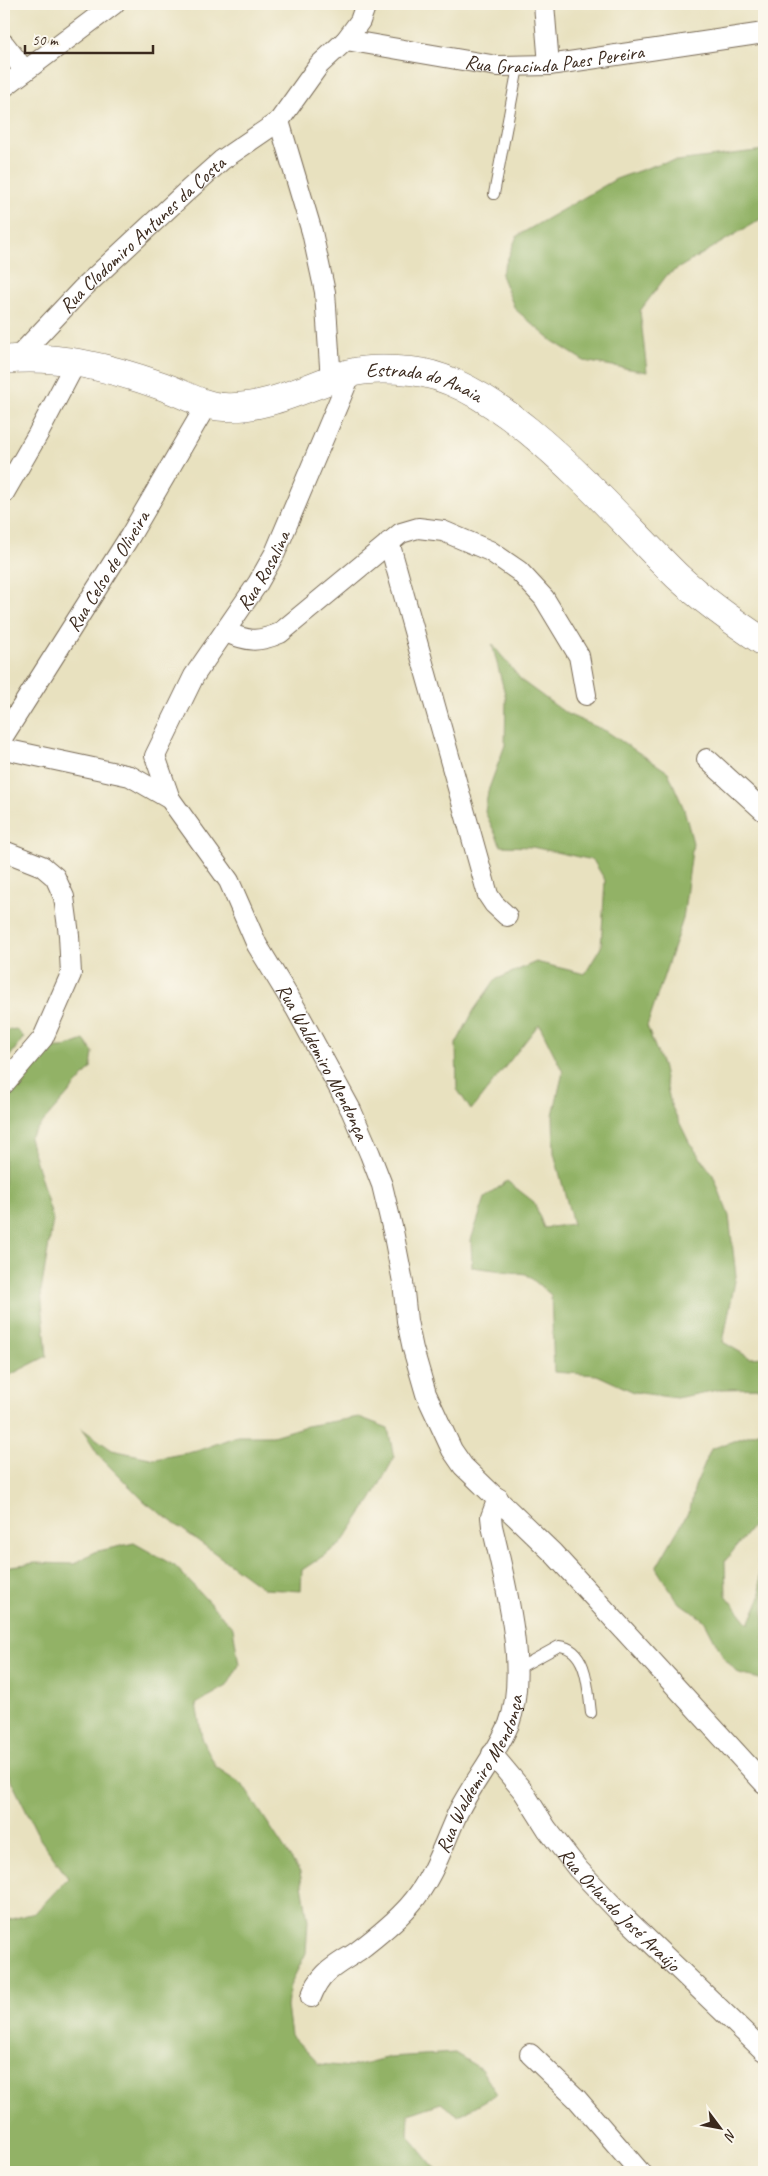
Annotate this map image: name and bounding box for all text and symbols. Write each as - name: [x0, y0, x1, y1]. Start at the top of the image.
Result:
- scale bar: [25, 22, 152, 54]
- text: 50 m: [32, 31, 59, 50]
- street label: Rua Gracinda Paes Pereira: [463, 38, 647, 79]
- street label: Rua Clodomiro Antunes da Costa: [54, 149, 232, 318]
- street label: Estrada do Anaia: [365, 357, 489, 408]
- street label: Rua Celso de Oliveira: [60, 505, 155, 636]
- street label: Rua Rosalina: [231, 526, 296, 615]
- street label: Rua Waldemiro Mendonça: [271, 978, 375, 1145]
- street label: Rua Waldemiro Mendonça: [430, 1692, 528, 1857]
- street label: Rua Orlando José Araújo: [554, 1843, 686, 1977]
- north arrow: [696, 2104, 746, 2154]
- text: N: [720, 2126, 740, 2145]

